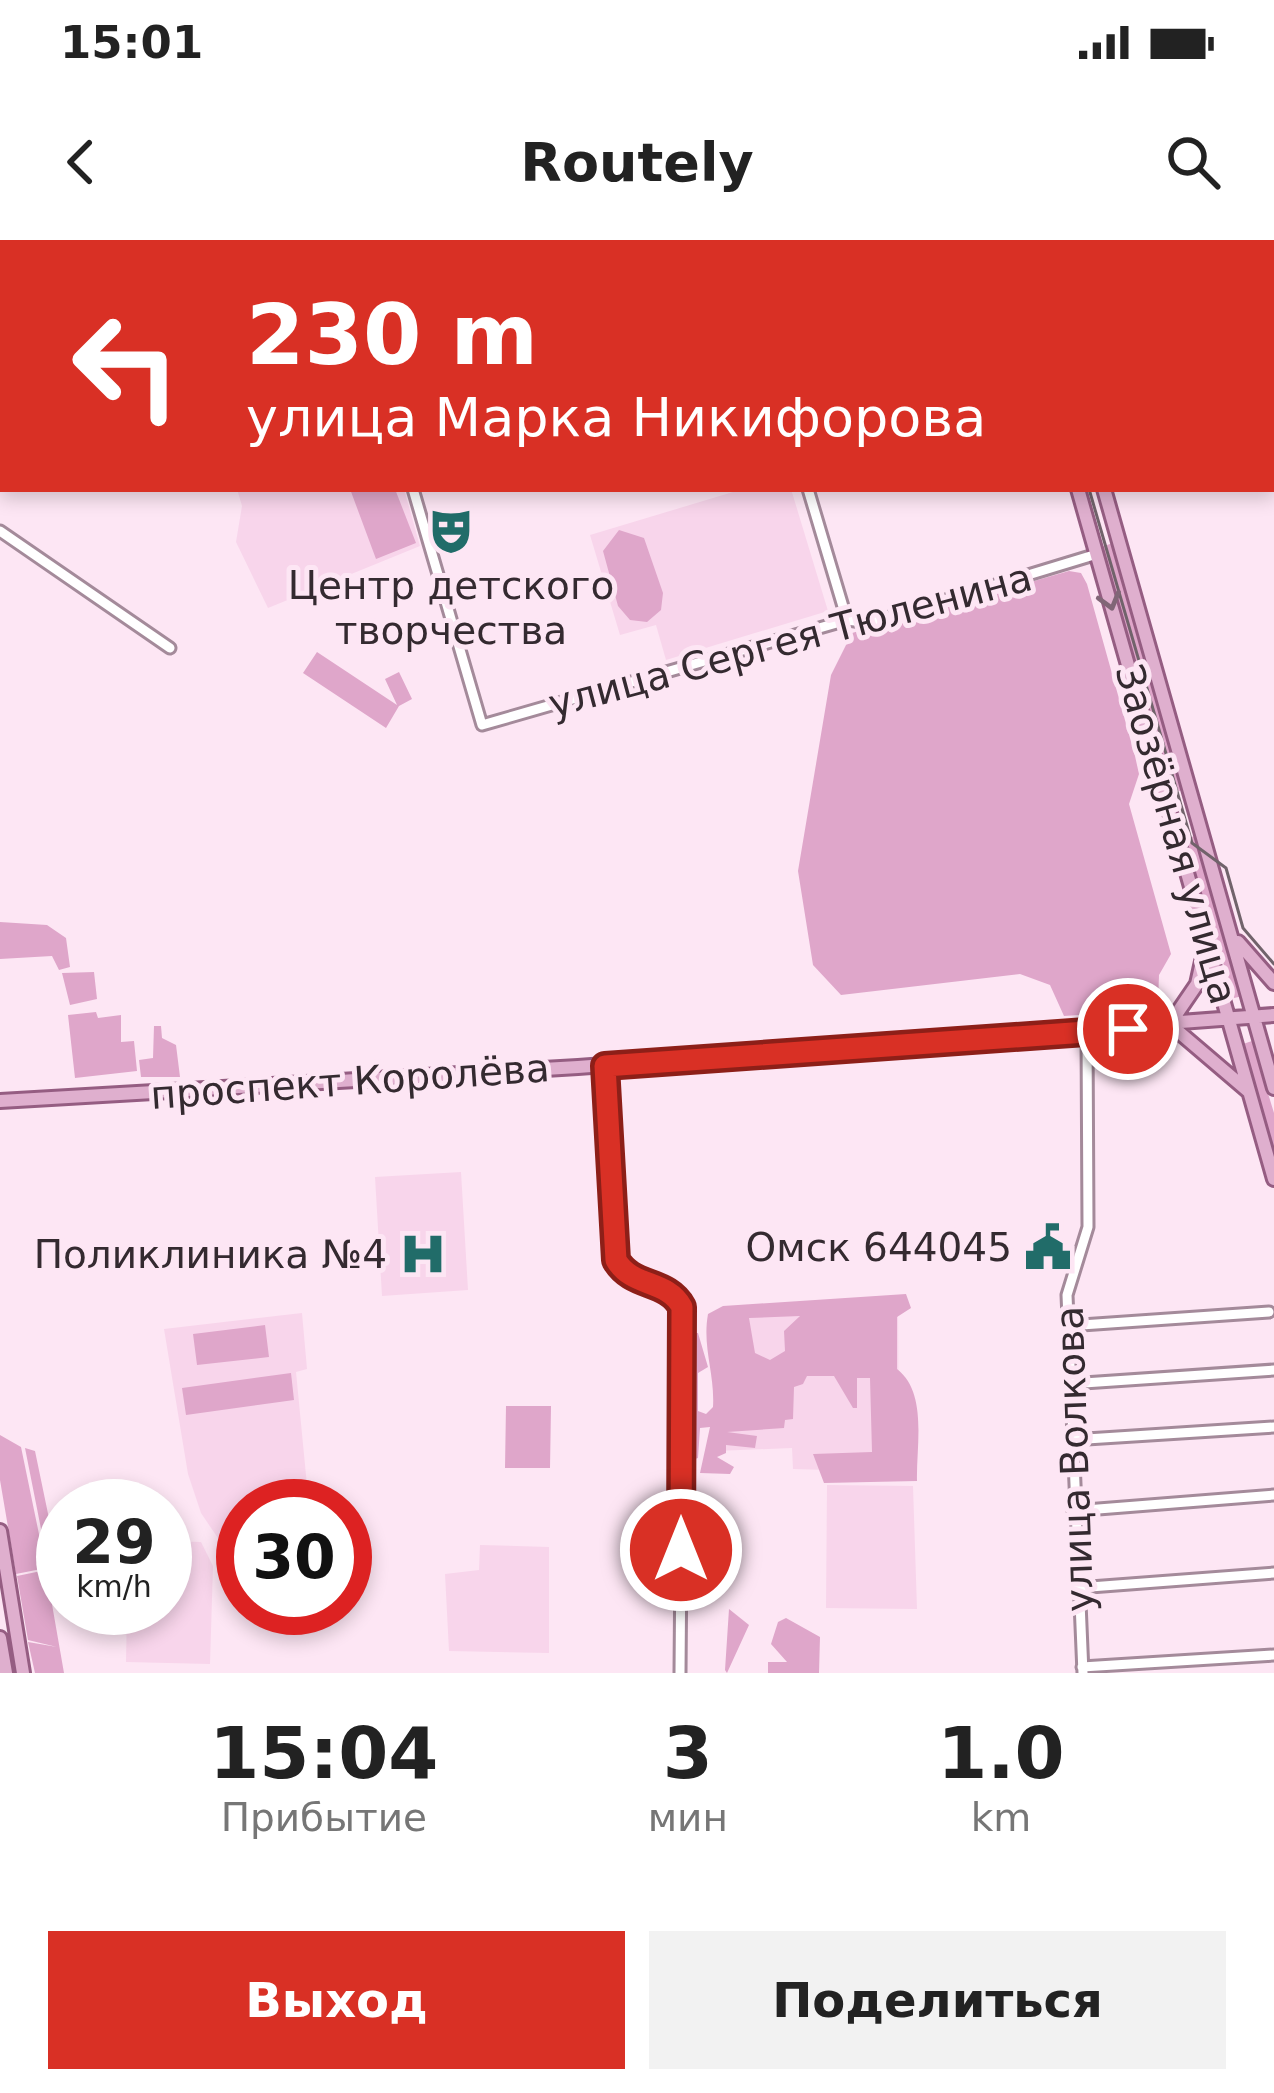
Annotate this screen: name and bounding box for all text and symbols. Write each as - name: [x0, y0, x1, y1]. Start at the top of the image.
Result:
- text: 15:01: [60, 16, 203, 69]
- icon: back: [48, 129, 114, 195]
- icon: search: [1160, 129, 1226, 195]
- text: Routely: [520, 131, 754, 194]
- text: 230 m: [246, 286, 538, 384]
- icon: left: [48, 288, 204, 444]
- text: улица Марка Никифорова: [246, 386, 986, 449]
- theatre icon: Центр детского творчества: [426, 506, 476, 556]
- street label: улица Сергея Тюленина: [544, 554, 1037, 727]
- place label: Центр детского творчества: [288, 563, 614, 653]
- one-way arrow: [1096, 591, 1121, 611]
- street label: Заозёрная улица: [1106, 659, 1247, 1009]
- pin: [1077, 978, 1179, 1080]
- icon: arrive: [1095, 996, 1161, 1062]
- street label: проспект Королёва: [149, 1045, 551, 1118]
- public building icon: Омск 644045: [1023, 1222, 1073, 1272]
- place label: Омск 644045: [746, 1225, 1012, 1270]
- hospital icon: Поликлиника №4: [398, 1229, 448, 1279]
- place label: Поликлиника №4: [34, 1232, 387, 1277]
- street label: улица Волкова: [1047, 1305, 1102, 1613]
- speed limit sign: 30: [216, 1479, 372, 1635]
- position arrow: [618, 1487, 744, 1613]
- text: 29: [72, 1507, 156, 1577]
- text: km/h: [76, 1569, 152, 1604]
- text: 15:04: [209, 1711, 438, 1795]
- text: 3: [663, 1711, 713, 1795]
- text: 1.0: [937, 1711, 1065, 1795]
- text: Прибытие: [221, 1795, 427, 1840]
- text: мин: [648, 1795, 728, 1840]
- text: km: [971, 1795, 1031, 1840]
- button: Выход: [48, 1931, 625, 2069]
- button: Поделиться: [649, 1931, 1226, 2069]

